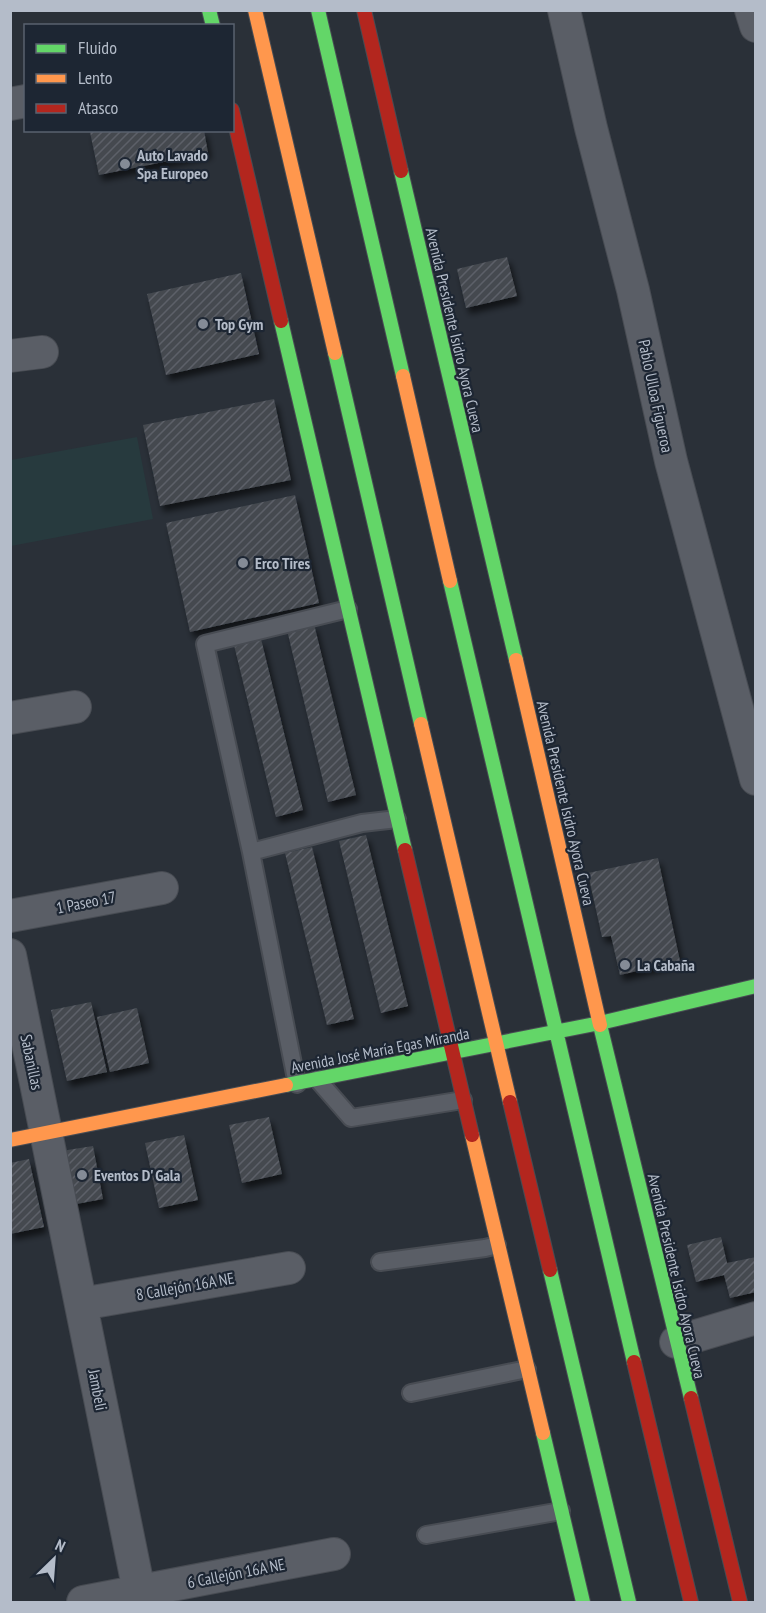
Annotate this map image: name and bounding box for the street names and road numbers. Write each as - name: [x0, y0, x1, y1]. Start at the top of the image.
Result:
- street label: Avenida Presidente Isidro Ayora Cueva: [422, 226, 488, 434]
- street label: Pablo Ulloa Figueroa: [634, 338, 678, 454]
- street label: Avenida Presidente Isidro Ayora Cueva: [533, 699, 599, 907]
- street label: 1 Paseo 17: [54, 886, 118, 918]
- street label: Avenida José María Egas Miranda: [289, 1023, 471, 1077]
- street label: Sabanillas: [16, 1032, 48, 1092]
- street label: Avenida Presidente Isidro Ayora Cueva: [644, 1172, 710, 1380]
- street label: 8 Callejón 16A NE: [134, 1268, 236, 1304]
- street label: Jambeli: [84, 1367, 112, 1412]
- street label: 6 Callejón 16A NE: [185, 1554, 287, 1592]

